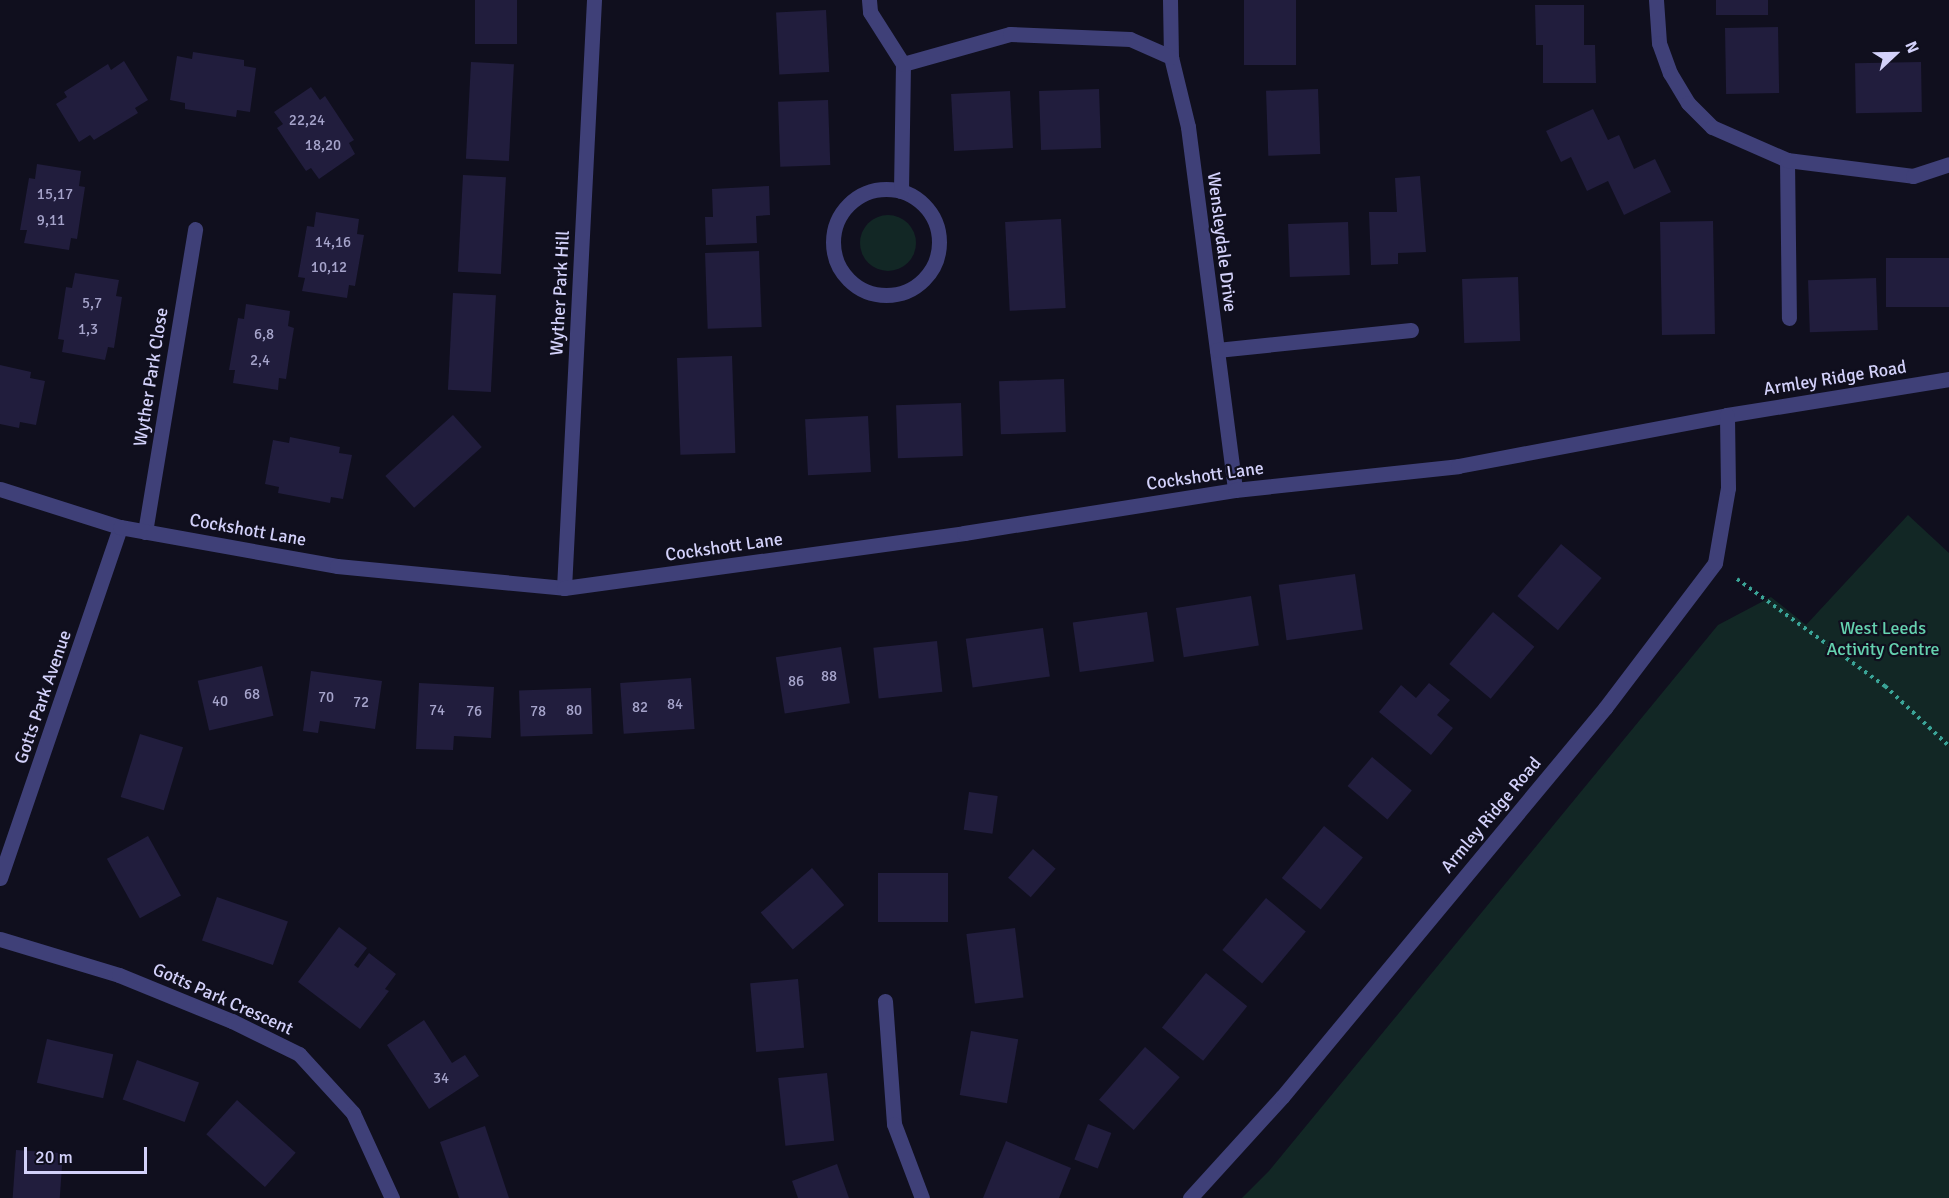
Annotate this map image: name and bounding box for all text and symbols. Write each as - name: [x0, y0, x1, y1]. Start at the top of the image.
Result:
- north arrow: [1865, 24, 1925, 84]
- text: N: [1900, 38, 1923, 56]
- house number: 22,24: [289, 112, 325, 130]
- house number: 18,20: [305, 137, 341, 155]
- street label: Wensleydale Drive: [1203, 171, 1241, 313]
- house number: 15,17: [37, 186, 73, 204]
- house number: 9,11: [37, 212, 65, 230]
- street label: Wyther Park Hill: [546, 230, 574, 356]
- house number: 14,16: [315, 234, 351, 252]
- house number: 10,12: [311, 259, 347, 277]
- house number: 5,7: [82, 295, 102, 313]
- street label: Wyther Park Close: [129, 306, 173, 448]
- house number: 1,3: [78, 321, 98, 339]
- house number: 6,8: [254, 326, 274, 344]
- house number: 2,4: [250, 352, 270, 370]
- street label: Armley Ridge Road: [1762, 356, 1908, 400]
- street label: Cockshott Lane: [1145, 457, 1265, 495]
- street label: Cockshott Lane: [188, 509, 308, 551]
- street label: Cockshott Lane: [664, 528, 784, 566]
- park label: West Leeds Activity Centre: [1826, 618, 1940, 660]
- street label: Gotts Park Avenue: [10, 627, 76, 767]
- house number: 88: [821, 668, 837, 686]
- house number: 86: [788, 673, 804, 691]
- house number: 68: [244, 686, 260, 704]
- house number: 70: [318, 689, 334, 707]
- house number: 40: [212, 693, 228, 711]
- house number: 72: [353, 694, 369, 712]
- house number: 84: [667, 696, 683, 714]
- house number: 82: [632, 699, 648, 717]
- house number: 74: [429, 702, 445, 720]
- house number: 80: [566, 702, 582, 720]
- house number: 76: [466, 703, 482, 721]
- house number: 78: [530, 703, 546, 721]
- street label: Armley Ridge Road: [1436, 753, 1546, 877]
- street label: Gotts Park Crescent: [149, 958, 297, 1040]
- house number: 34: [433, 1070, 449, 1088]
- scale bar: [27, 1135, 150, 1173]
- text: 20 m: [35, 1146, 73, 1168]

